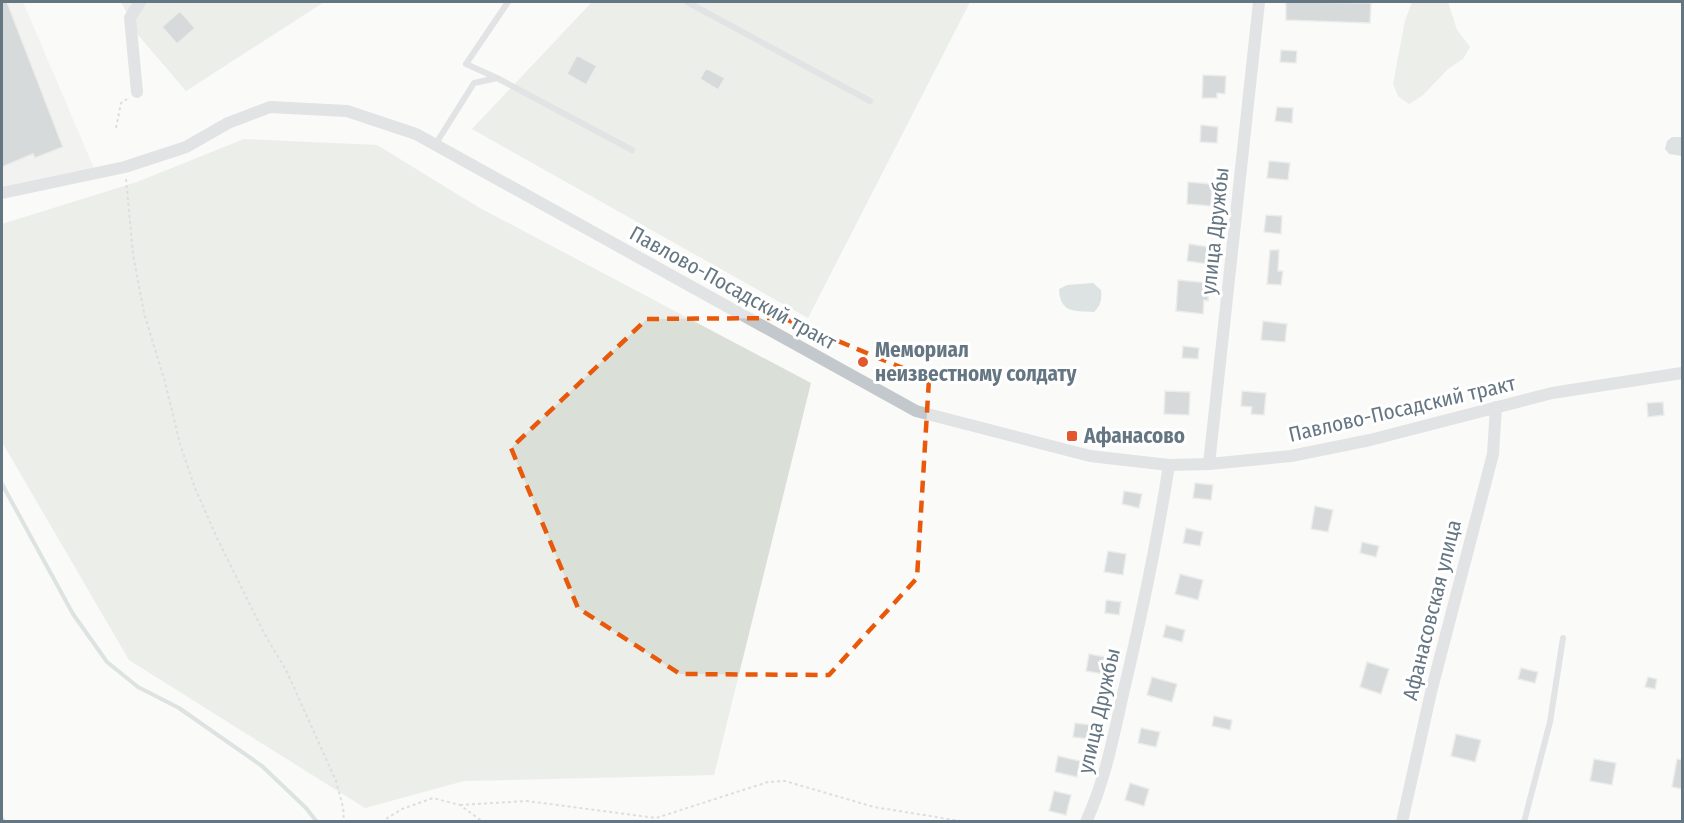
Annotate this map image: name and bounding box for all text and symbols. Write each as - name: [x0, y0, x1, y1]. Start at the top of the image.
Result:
- street label: улица Дружбы: [1195, 166, 1235, 296]
- street label: Павлово-Посадский тракт: [625, 220, 841, 356]
- place label: Мемориал неизвестному солдату: [875, 337, 1078, 387]
- marker: Мемориал неизвестному солдату: [856, 355, 870, 369]
- street label: Павлово-Посадский тракт: [1286, 370, 1519, 448]
- place label: Афанасово: [1083, 423, 1185, 449]
- marker: Афанасово: [1065, 429, 1079, 443]
- street label: Афанасовская улица: [1397, 517, 1467, 703]
- street label: улица Дружбы: [1072, 646, 1126, 776]

